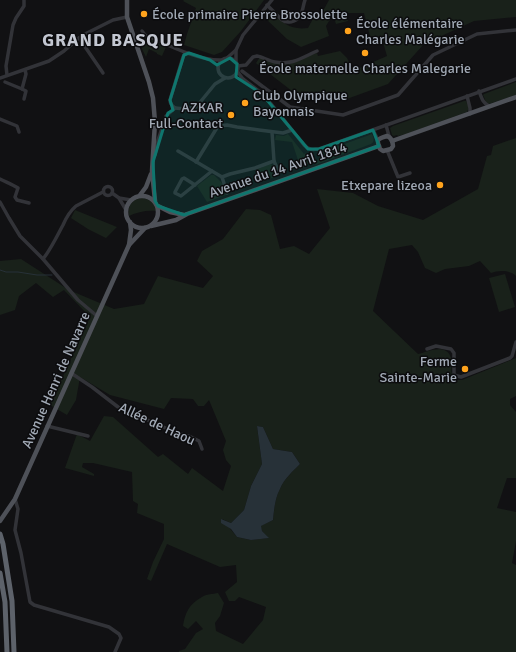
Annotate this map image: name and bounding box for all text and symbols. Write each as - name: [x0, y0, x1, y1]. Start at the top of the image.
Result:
- place label: École primaire Pierre Brossolette: [152, 6, 348, 23]
- marker: École primaire Pierre Brossolette: [139, 9, 149, 19]
- place label: École élémentaire Charles Malégarie: [356, 15, 465, 48]
- marker: École élémentaire Charles Malégarie: [343, 26, 353, 36]
- district label: GRAND BASQUE: [42, 29, 184, 51]
- marker: École maternelle Charles Malegarie: [360, 48, 370, 58]
- place label: École maternelle Charles Malegarie: [259, 60, 471, 77]
- place label: Club Olympique Bayonnais: [253, 87, 348, 120]
- marker: Club Olympique Bayonnais: [240, 98, 250, 108]
- place label: AZKAR Full-Contact: [149, 99, 223, 132]
- marker: AZKAR Full-Contact: [226, 110, 236, 120]
- street label: Avenue du 14 Avril 1814: [207, 138, 350, 202]
- place label: Etxepare lizeoa: [341, 177, 432, 194]
- marker: Etxepare lizeoa: [435, 180, 445, 190]
- street label: Avenue Henri de Navarre: [18, 309, 94, 451]
- place label: Ferme Sainte-Marie: [379, 353, 457, 386]
- marker: Ferme Sainte-Marie: [460, 364, 470, 374]
- street label: Allée de Haou: [116, 399, 198, 449]

